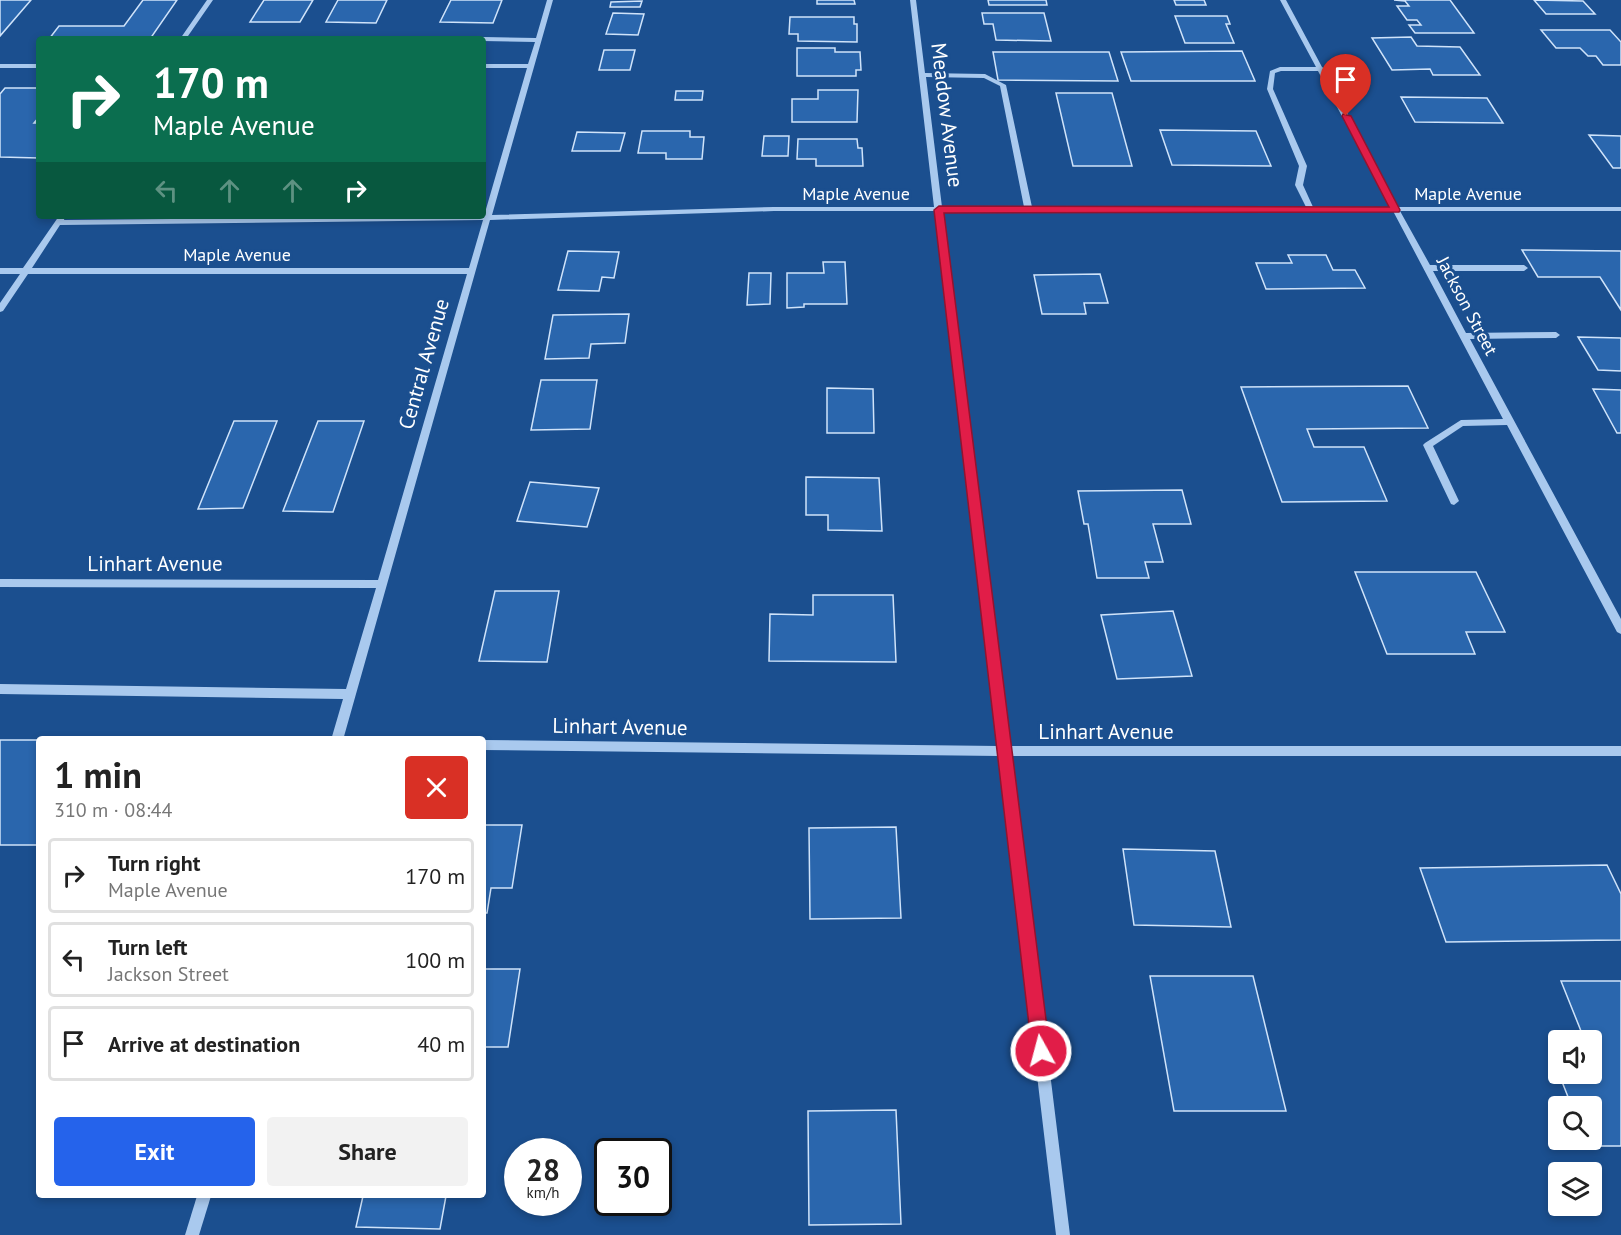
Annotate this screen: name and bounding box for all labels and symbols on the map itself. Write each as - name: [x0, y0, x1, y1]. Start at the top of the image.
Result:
- street label: Meadow Avenue: [925, 41, 970, 189]
- pin: [1320, 54, 1371, 116]
- street label: Maple Avenue: [802, 182, 910, 205]
- street label: Maple Avenue: [1414, 182, 1522, 205]
- street label: Maple Avenue: [183, 243, 291, 266]
- street label: Jackson Street: [1431, 251, 1503, 359]
- street label: Central Avenue: [392, 295, 455, 432]
- street label: Linhart Avenue: [87, 550, 223, 577]
- street label: Linhart Avenue: [552, 712, 688, 741]
- street label: Linhart Avenue: [1038, 718, 1174, 745]
- position arrow: [1009, 1019, 1073, 1083]
- speed limit sign: 30: [594, 1138, 672, 1216]

